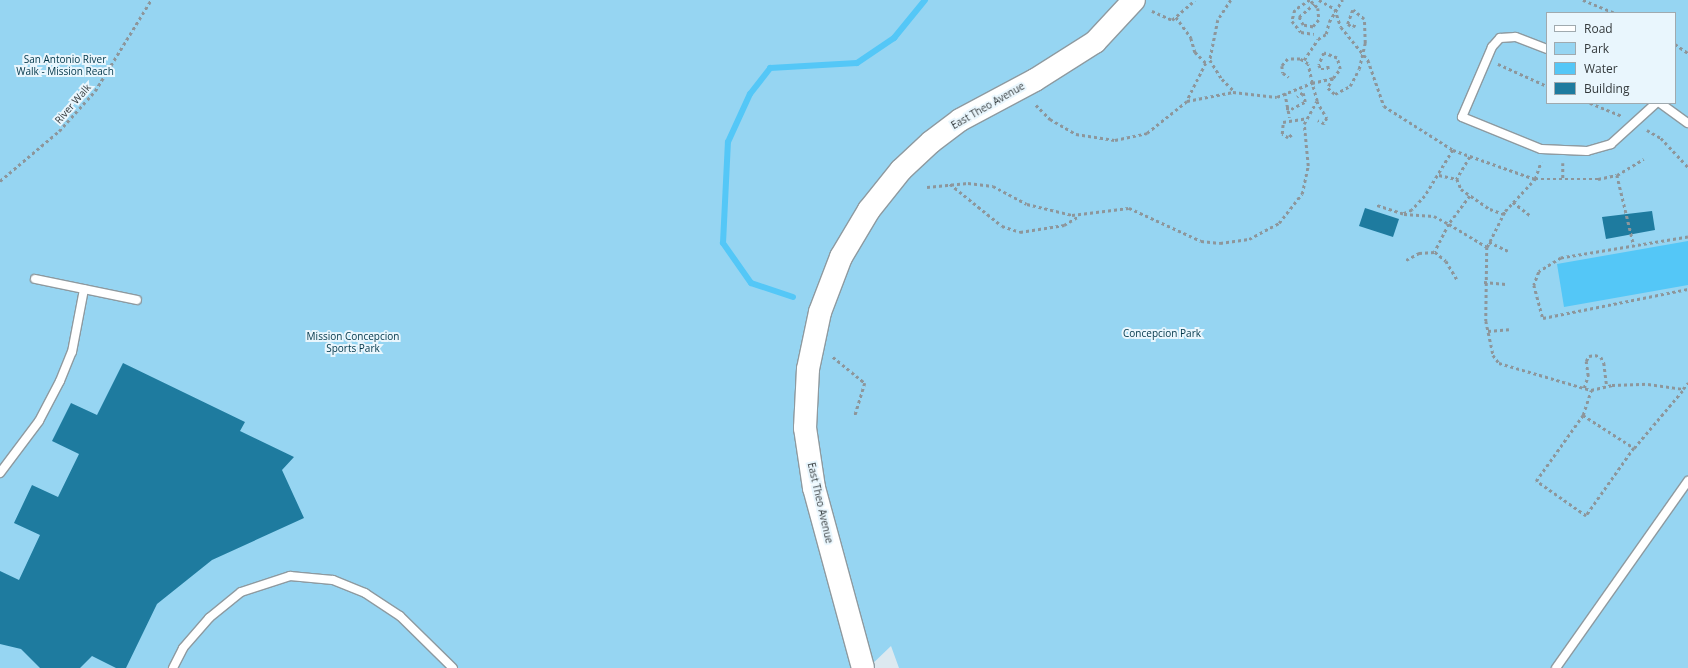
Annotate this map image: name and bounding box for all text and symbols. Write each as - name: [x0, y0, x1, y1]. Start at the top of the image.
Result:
- legend: [1546, 12, 1676, 104]
- text: Road: [1584, 20, 1613, 37]
- text: Park: [1584, 40, 1609, 57]
- park label: San Antonio River Walk - Mission Reach: [16, 53, 114, 76]
- text: Water: [1584, 60, 1618, 77]
- street label: East Theo Avenue: [949, 80, 1027, 132]
- text: Building: [1584, 80, 1629, 97]
- street label: River Walk: [53, 82, 93, 126]
- park label: Concepcion Park: [1123, 328, 1201, 340]
- park label: Mission Concepcion Sports Park: [307, 330, 399, 354]
- street label: East Theo Avenue: [805, 461, 835, 545]

